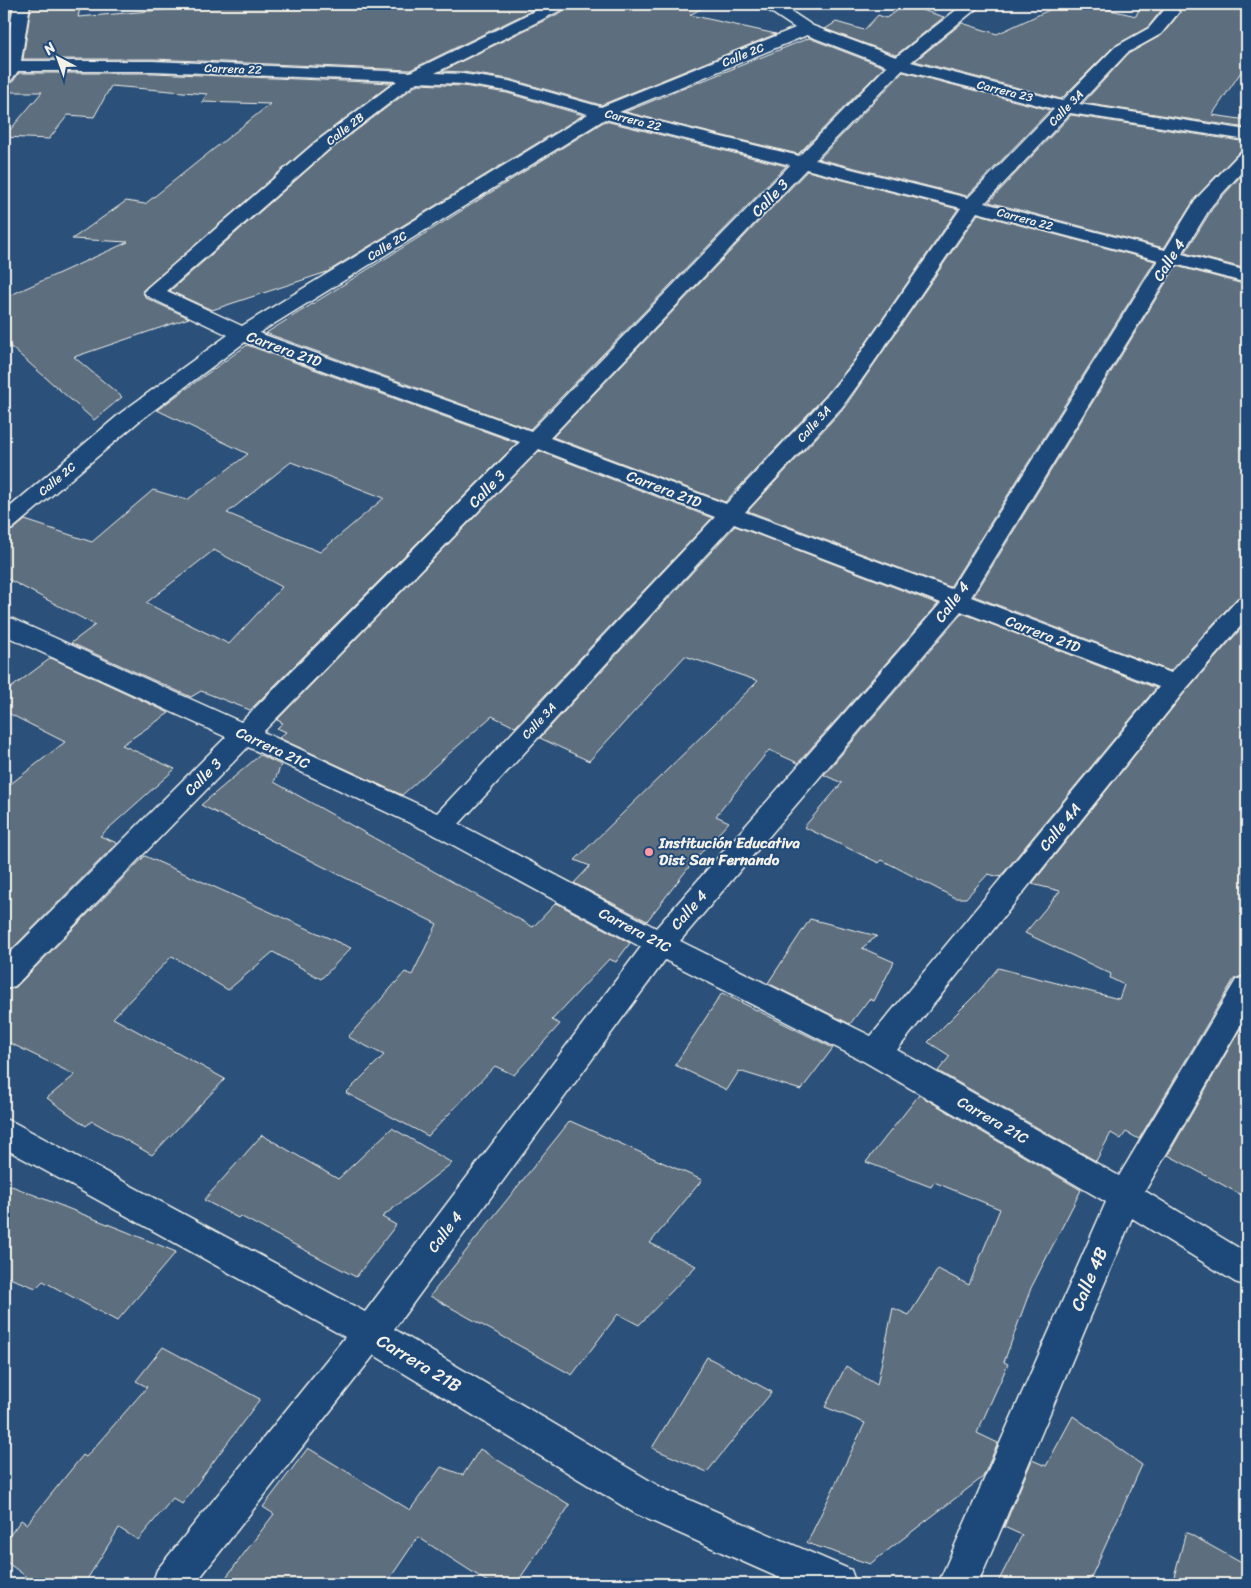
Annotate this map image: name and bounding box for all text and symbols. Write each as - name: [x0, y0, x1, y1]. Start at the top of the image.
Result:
- north arrow: [32, 32, 82, 82]
- text: N: [37, 36, 62, 62]
- street label: Calle 2C: [718, 36, 768, 73]
- street label: Carrera 22: [204, 57, 262, 81]
- street label: Carrera 23: [975, 73, 1036, 109]
- street label: Calle 3A: [1043, 84, 1089, 132]
- street label: Carrera 22: [602, 102, 664, 138]
- street label: Calle 2B: [321, 106, 369, 151]
- street label: Calle 3: [745, 173, 795, 223]
- street label: Carrera 22: [994, 201, 1056, 237]
- street label: Calle 2C: [362, 225, 412, 267]
- street label: Calle 4: [1146, 233, 1192, 287]
- street label: Carrera 21D: [243, 323, 325, 375]
- street label: Calle 3A: [791, 400, 837, 448]
- street label: Calle 2C: [33, 456, 81, 502]
- street label: Carrera 21D: [623, 463, 705, 515]
- street label: Calle 3: [462, 464, 512, 514]
- street label: Calle 4: [928, 576, 976, 628]
- street label: Carrera 21D: [1002, 608, 1084, 660]
- street label: Calle 3A: [516, 697, 562, 745]
- street label: Carrera 21C: [232, 720, 315, 777]
- street label: Calle 3: [178, 752, 228, 802]
- street label: Calle 4A: [1032, 797, 1088, 857]
- place label: Institución Educativa Dist San Fernando: [658, 830, 800, 873]
- marker: Institución Educativa Dist San Fernando: [643, 846, 655, 858]
- street label: Calle 4: [664, 884, 714, 936]
- street label: Carrera 21C: [594, 900, 677, 960]
- street label: Carrera 21C: [952, 1089, 1034, 1151]
- street label: Calle 4: [421, 1206, 469, 1258]
- street label: Calle 4B: [1061, 1242, 1117, 1316]
- street label: Carrera 21B: [370, 1325, 468, 1401]

